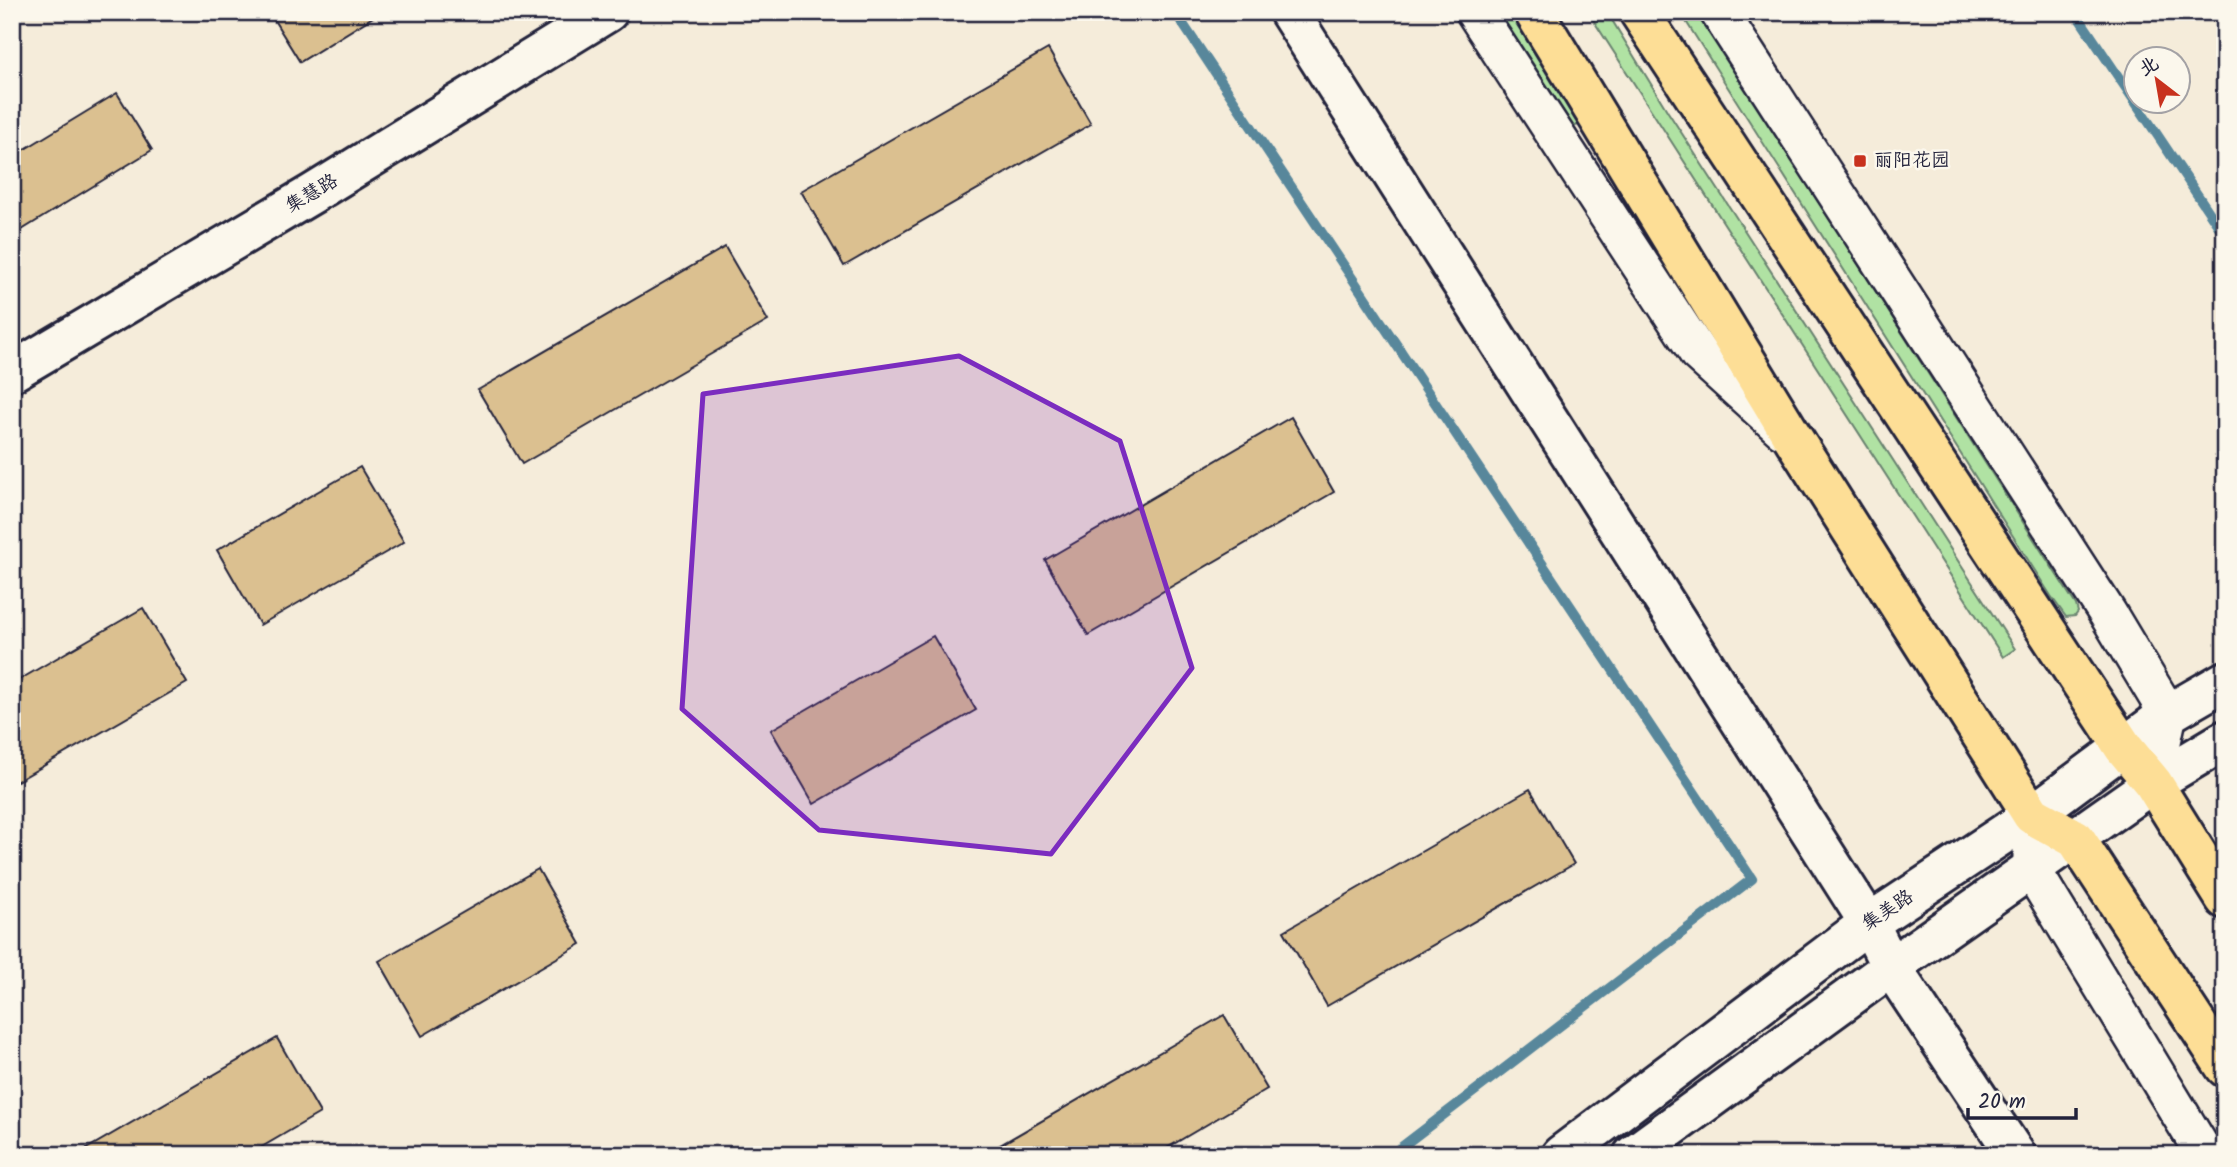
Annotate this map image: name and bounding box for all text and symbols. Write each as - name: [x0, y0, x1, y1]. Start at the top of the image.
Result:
- north arrow: [2122, 46, 2192, 116]
- text: 北: [2133, 49, 2165, 85]
- place label: 丽阳花园: [1874, 146, 1950, 176]
- marker: 丽阳花园: [1852, 153, 1868, 169]
- street label: 集慧路: [280, 166, 344, 222]
- street label: 集美路: [1856, 883, 1920, 939]
- scale bar: [1968, 1076, 2076, 1120]
- text: 20 m: [1978, 1086, 2026, 1119]

